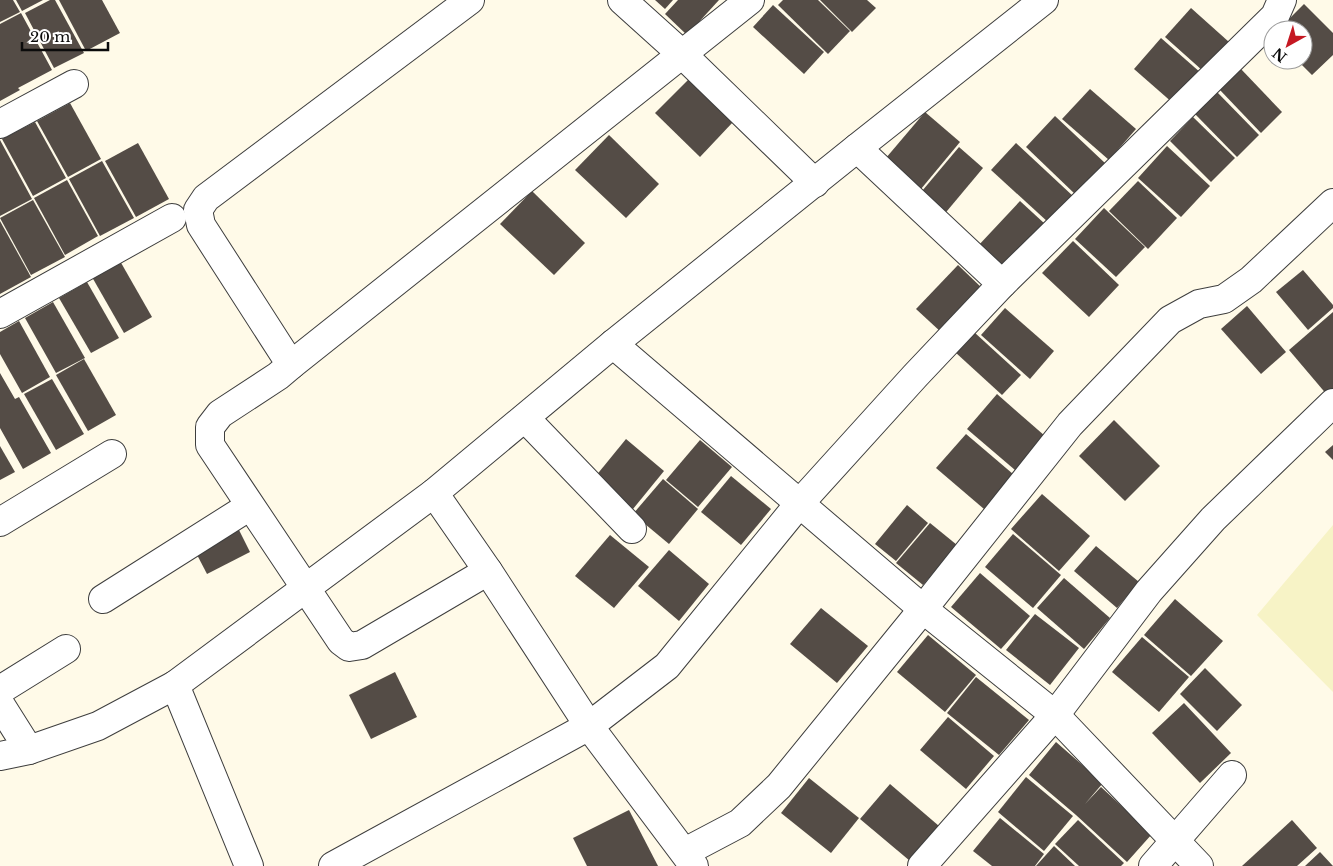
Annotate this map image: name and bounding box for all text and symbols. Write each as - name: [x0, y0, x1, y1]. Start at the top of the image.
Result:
- scale bar: [22, 20, 109, 52]
- north arrow: [1263, 20, 1313, 70]
- text: 20 m: [30, 27, 70, 46]
- text: N: [1269, 44, 1291, 66]

